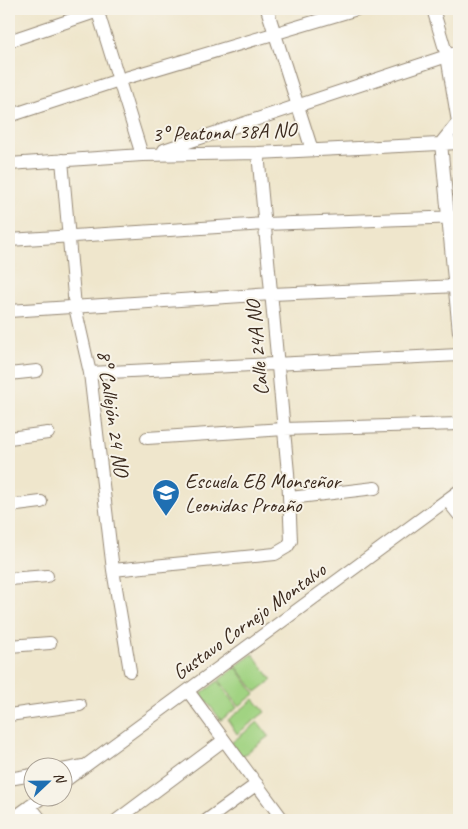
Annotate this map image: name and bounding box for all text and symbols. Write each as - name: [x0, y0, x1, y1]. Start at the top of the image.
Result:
- street label: 3° Peatonal 38A NO: [151, 116, 299, 148]
- street label: Calle 24A NO: [240, 297, 274, 397]
- street label: 8° Callejón 24 NO: [91, 348, 135, 480]
- place label: Escuela EB Monseñor Leonidas Proaño: [185, 468, 342, 518]
- school or university icon: Escuela EB Monseñor Leonidas Proaño: [151, 478, 181, 517]
- street label: Gustavo Cornejo Montalvo: [167, 556, 332, 685]
- north arrow: [22, 756, 72, 806]
- text: N: [50, 770, 70, 787]

